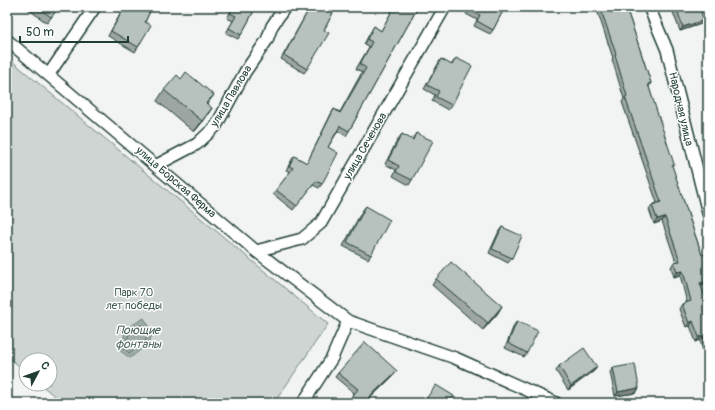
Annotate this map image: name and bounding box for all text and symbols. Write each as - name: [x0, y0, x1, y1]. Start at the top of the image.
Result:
- scale bar: [20, 18, 128, 44]
- text: 50 m: [26, 25, 54, 40]
- street label: улица Павлова: [207, 63, 254, 130]
- street label: Народная улица: [666, 71, 696, 147]
- street label: улица Сеченова: [340, 110, 389, 183]
- street label: улица Борская Ферма: [133, 143, 219, 220]
- park label: Парк 70 лет победы: [106, 286, 162, 312]
- water label: Поющие фонтаны: [115, 323, 162, 352]
- north arrow: [18, 352, 58, 392]
- text: С: [38, 359, 52, 373]

